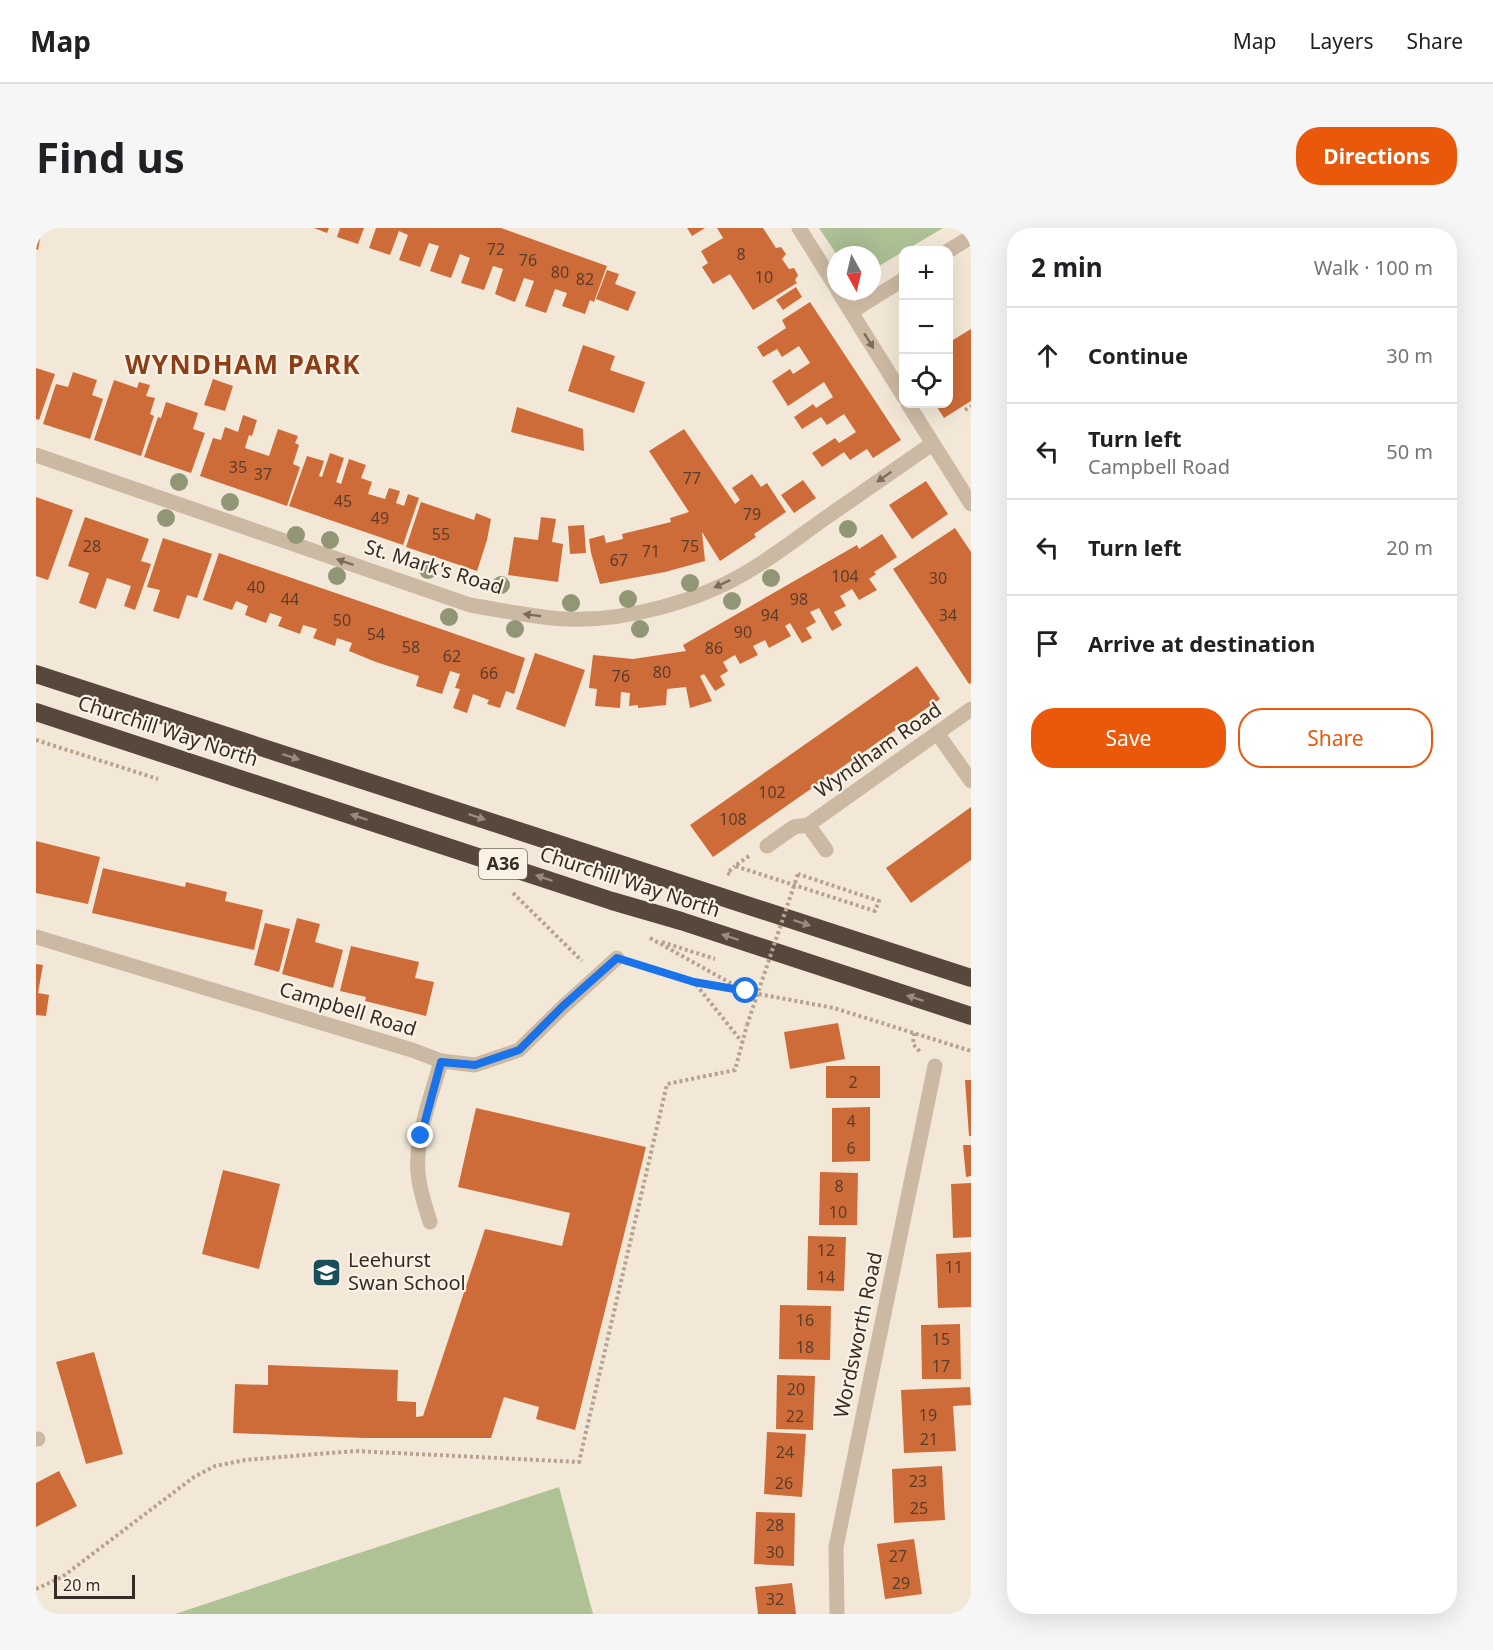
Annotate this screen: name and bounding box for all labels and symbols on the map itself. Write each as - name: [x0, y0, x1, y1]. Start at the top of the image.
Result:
- house number: 72: [487, 238, 505, 260]
- house number: 8: [736, 243, 746, 265]
- north arrow: [827, 246, 881, 300]
- house number: 76: [519, 249, 537, 271]
- house number: 80: [551, 261, 569, 283]
- house number: 10: [755, 266, 773, 288]
- house number: 82: [576, 268, 594, 290]
- one-way arrow: [864, 333, 875, 349]
- district label: WYNDHAM PARK: [125, 346, 361, 382]
- house number: 35: [229, 456, 247, 478]
- house number: 37: [254, 463, 272, 485]
- house number: 77: [683, 467, 701, 489]
- one-way arrow: [877, 471, 893, 483]
- house number: 45: [334, 490, 352, 512]
- house number: 79: [743, 503, 761, 525]
- house number: 49: [371, 507, 389, 529]
- house number: 55: [432, 523, 450, 545]
- street label: St. Mark's Road: [361, 533, 507, 600]
- house number: 28: [83, 535, 101, 557]
- house number: 75: [681, 535, 699, 557]
- house number: 71: [642, 540, 660, 562]
- house number: 67: [610, 549, 628, 571]
- one-way arrow: [336, 556, 354, 566]
- house number: 104: [831, 565, 859, 587]
- house number: 30: [929, 567, 947, 589]
- house number: 40: [247, 576, 265, 598]
- one-way arrow: [712, 579, 730, 589]
- house number: 44: [281, 588, 299, 610]
- house number: 98: [790, 588, 808, 610]
- house number: 94: [761, 604, 779, 626]
- house number: 34: [939, 604, 957, 626]
- house number: 50: [333, 609, 351, 631]
- one-way arrow: [523, 610, 542, 620]
- house number: 90: [734, 621, 752, 643]
- house number: 54: [367, 623, 385, 645]
- house number: 58: [402, 636, 420, 658]
- house number: 86: [705, 637, 723, 659]
- house number: 62: [443, 645, 461, 667]
- house number: 80: [653, 661, 671, 683]
- house number: 66: [480, 662, 498, 684]
- house number: 76: [612, 665, 630, 687]
- street label: Churchill Way North: [75, 689, 262, 772]
- street label: Wyndham Road: [809, 696, 946, 803]
- one-way arrow: [282, 753, 300, 762]
- house number: 102: [758, 781, 786, 803]
- house number: 108: [719, 808, 747, 830]
- one-way arrow: [350, 812, 368, 821]
- one-way arrow: [468, 813, 486, 822]
- street label: Churchill Way North: [537, 840, 724, 923]
- road number: A36: [479, 849, 527, 879]
- one-way arrow: [535, 873, 553, 882]
- one-way arrow: [793, 918, 811, 928]
- one-way arrow: [721, 932, 739, 941]
- street label: Campbell Road: [276, 975, 420, 1042]
- route start: [732, 977, 758, 1003]
- one-way arrow: [906, 993, 924, 1002]
- house number: 2: [848, 1071, 858, 1093]
- house number: 4: [846, 1110, 856, 1132]
- route end: [407, 1122, 433, 1148]
- house number: 6: [846, 1137, 856, 1159]
- house number: 8: [834, 1175, 844, 1197]
- house number: 10: [829, 1201, 847, 1223]
- house number: 12: [817, 1239, 835, 1261]
- place label: Leehurst Swan School: [348, 1246, 466, 1296]
- street label: Wordsworth Road: [827, 1249, 888, 1420]
- school or university icon: Leehurst Swan School: [311, 1256, 343, 1288]
- house number: 11: [945, 1256, 963, 1278]
- house number: 14: [817, 1266, 835, 1288]
- house number: 16: [796, 1309, 814, 1331]
- house number: 15: [932, 1328, 950, 1350]
- house number: 18: [796, 1336, 814, 1358]
- house number: 17: [932, 1355, 950, 1377]
- house number: 20: [787, 1378, 805, 1400]
- house number: 19: [919, 1404, 937, 1426]
- house number: 22: [786, 1405, 804, 1427]
- house number: 21: [920, 1428, 938, 1450]
- house number: 24: [776, 1441, 794, 1463]
- house number: 23: [909, 1470, 927, 1492]
- house number: 26: [775, 1472, 793, 1494]
- house number: 25: [910, 1497, 928, 1519]
- house number: 28: [766, 1514, 784, 1536]
- house number: 30: [766, 1541, 784, 1563]
- house number: 27: [889, 1545, 907, 1567]
- scale bar: [54, 1572, 135, 1600]
- house number: 29: [892, 1572, 910, 1594]
- house number: 32: [766, 1588, 784, 1610]

